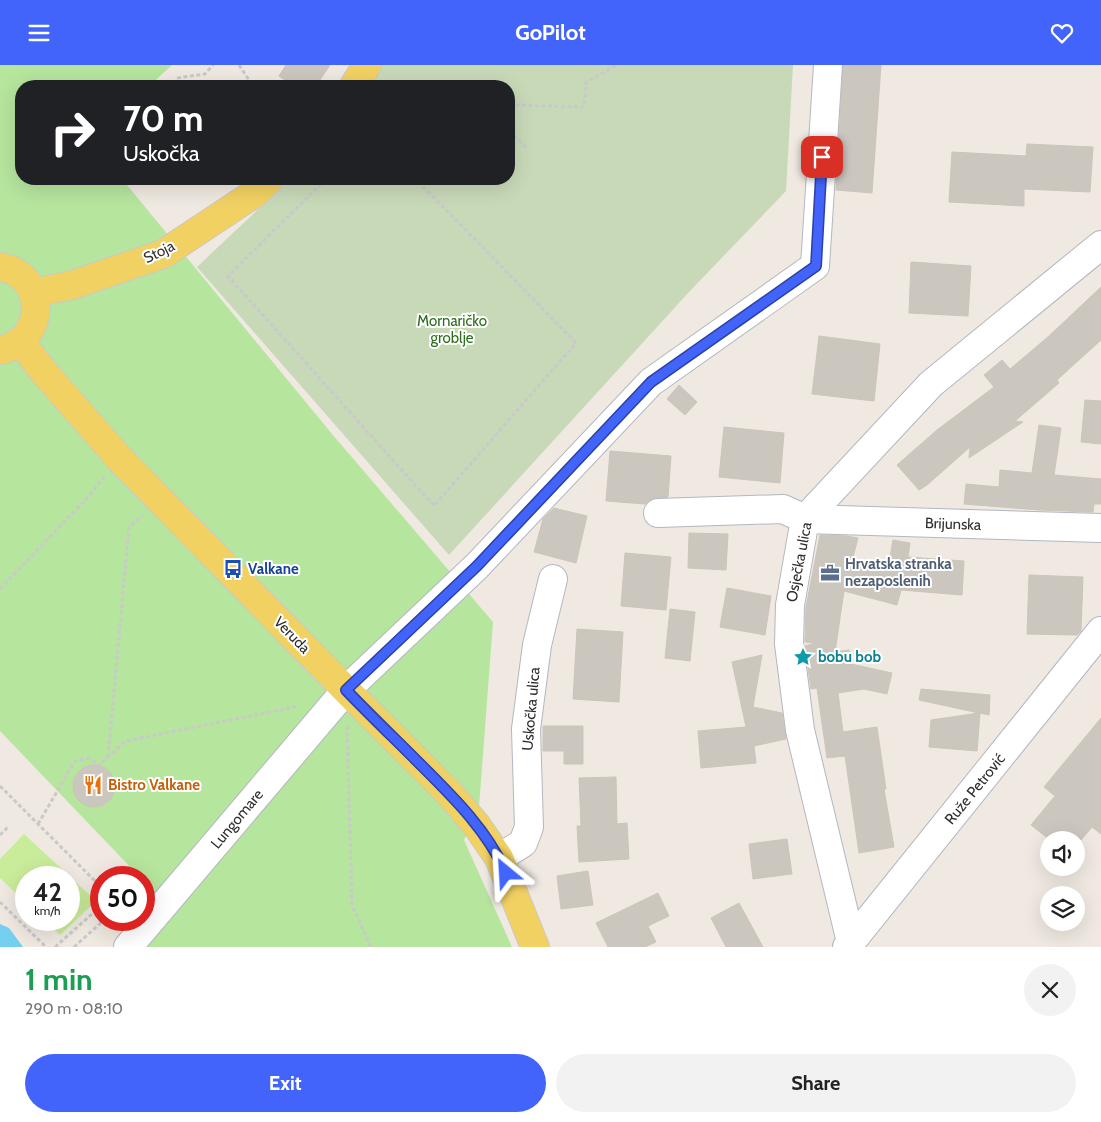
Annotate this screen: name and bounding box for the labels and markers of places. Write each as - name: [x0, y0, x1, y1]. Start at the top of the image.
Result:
- pin: [801, 136, 843, 178]
- place label: Hrvatska stranka nezaposlenih: [845, 555, 952, 590]
- bus stop icon: Valkane: [222, 558, 244, 580]
- place label: Valkane: [248, 560, 299, 578]
- office icon: Hrvatska stranka nezaposlenih: [819, 562, 841, 584]
- place icon: bobu bob: [792, 646, 814, 668]
- place label: bobu bob: [818, 648, 881, 666]
- restaurant icon: Bistro Valkane: [82, 774, 104, 796]
- place label: Bistro Valkane: [108, 776, 200, 794]

